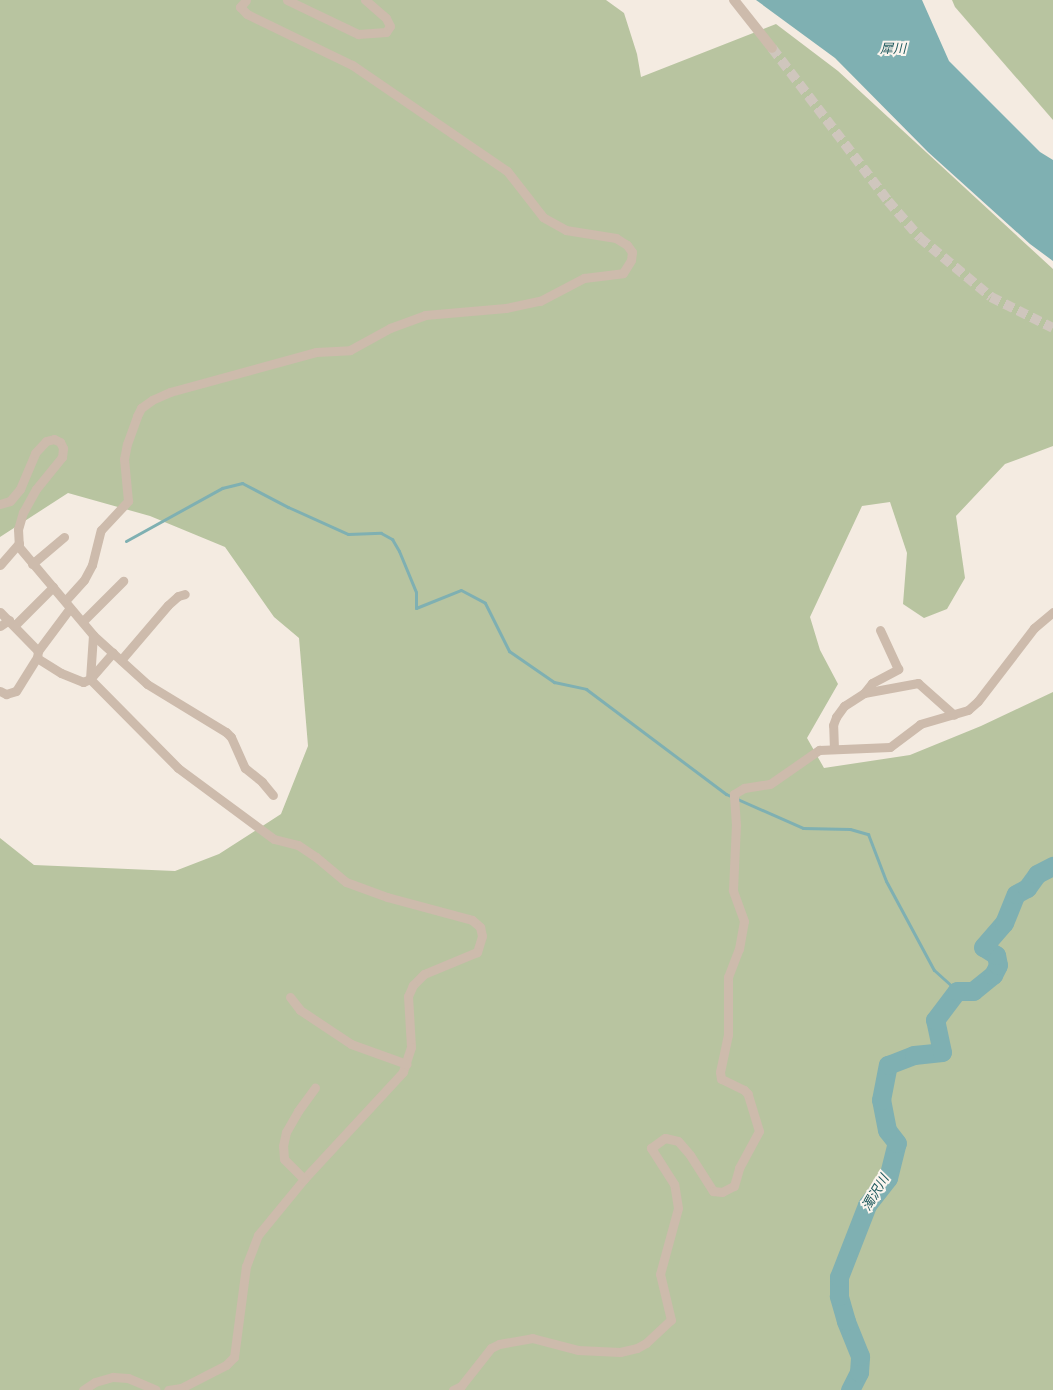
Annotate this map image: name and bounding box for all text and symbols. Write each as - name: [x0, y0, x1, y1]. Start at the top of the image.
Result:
- water label: 犀川: [880, 41, 906, 57]
- water label: 濁沢川: [859, 1172, 893, 1214]

